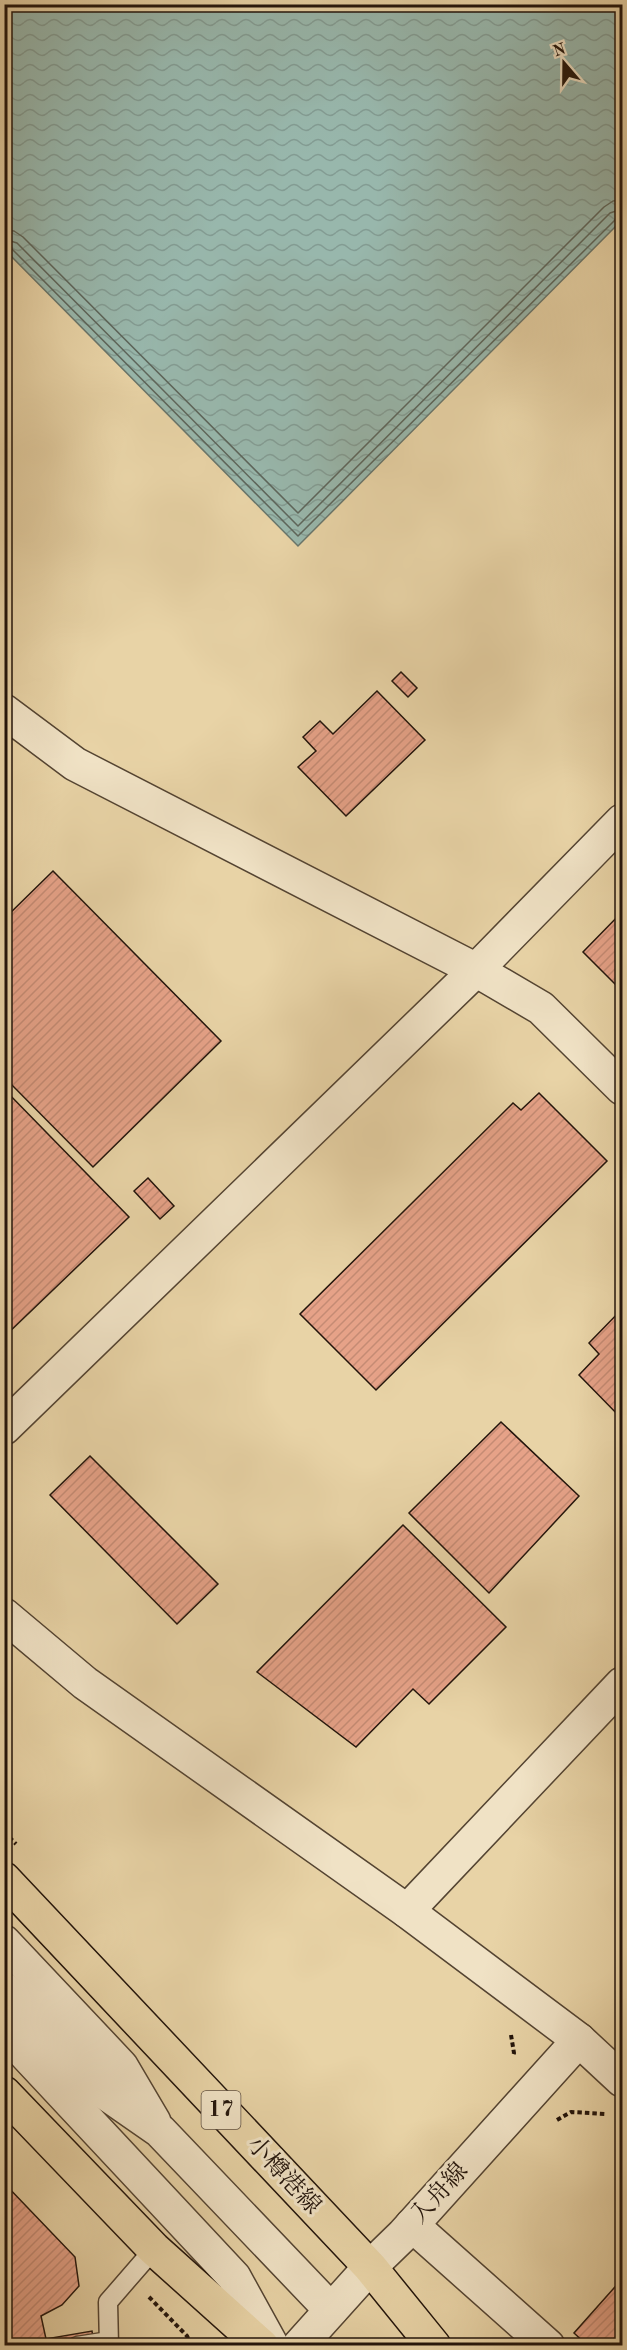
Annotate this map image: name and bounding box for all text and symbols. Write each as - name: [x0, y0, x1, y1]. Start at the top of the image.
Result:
- north arrow: [534, 33, 594, 93]
- text: N: [551, 41, 569, 60]
- road number: 17: [202, 2091, 240, 2129]
- street label: 小樽港線: [241, 2130, 327, 2219]
- street label: 入舟線: [405, 2157, 473, 2229]

